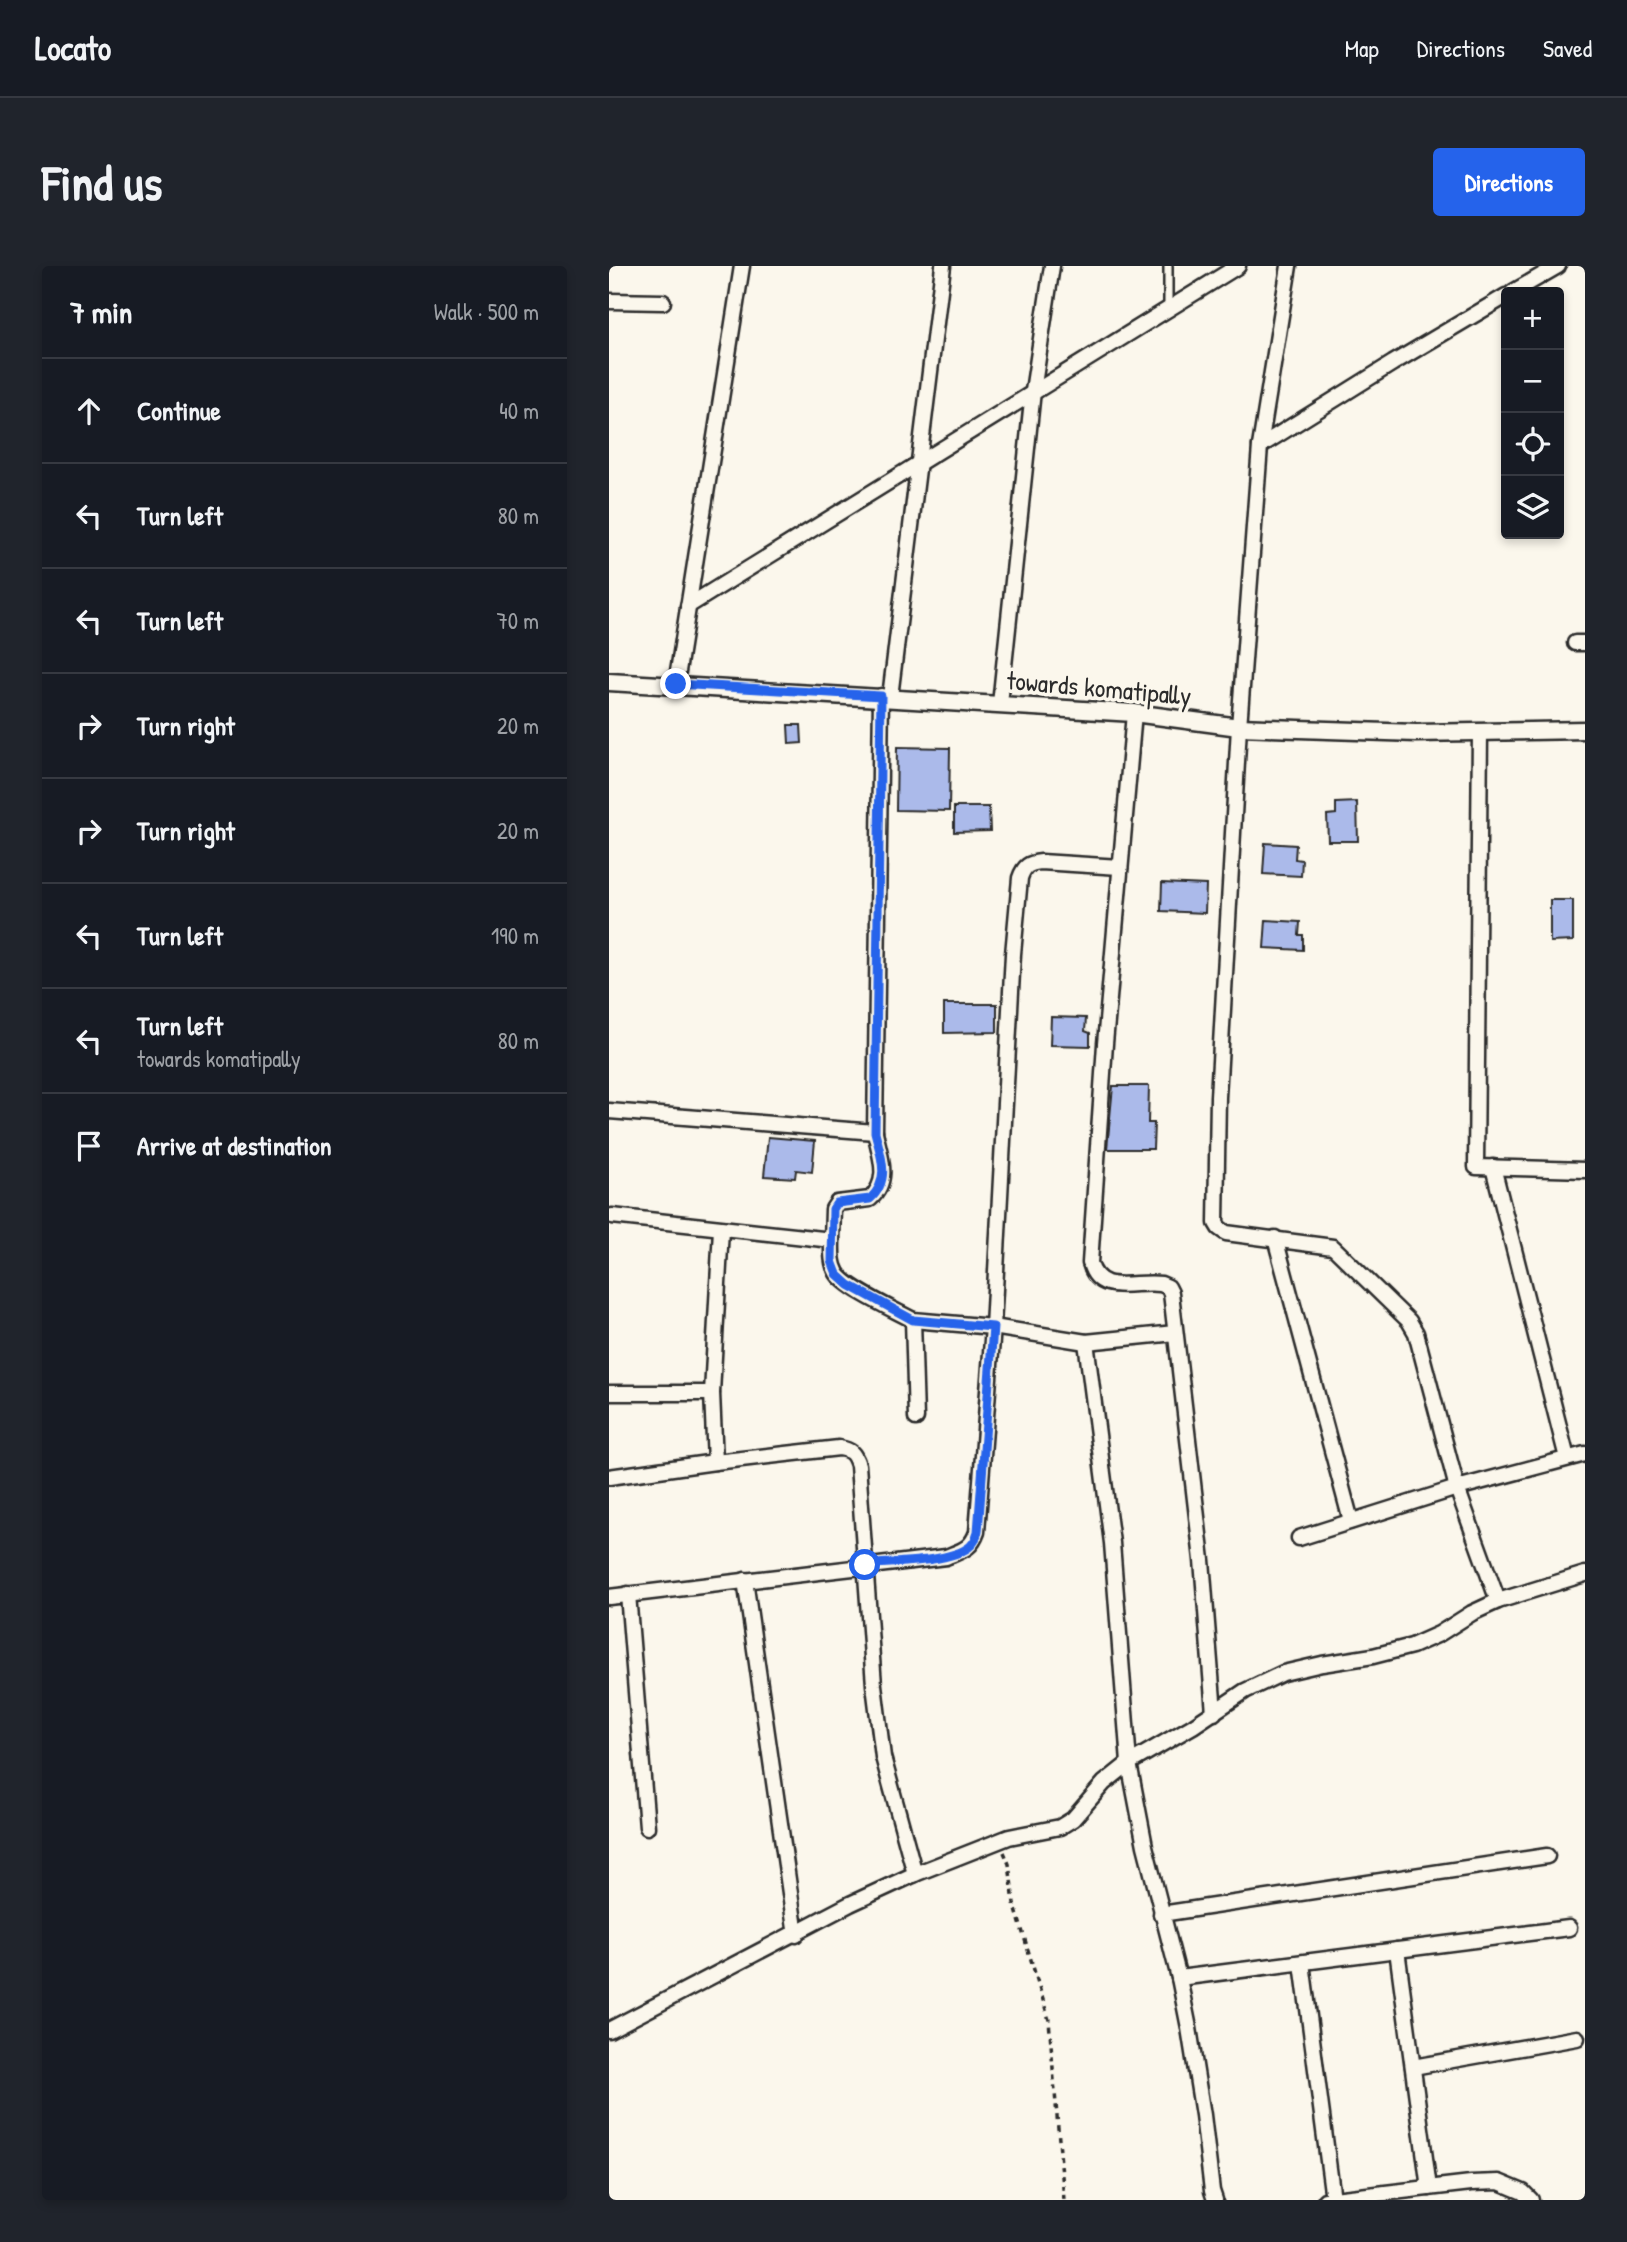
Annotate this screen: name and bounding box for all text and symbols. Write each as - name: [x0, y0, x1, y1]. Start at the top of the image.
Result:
- text: Locato: [35, 26, 111, 70]
- text: Map: [1345, 32, 1379, 64]
- text: Directions: [1417, 32, 1505, 64]
- text: Saved: [1543, 32, 1592, 64]
- button: Directions: [1433, 148, 1585, 216]
- text: Find us: [42, 149, 162, 215]
- map controls: [1501, 287, 1564, 539]
- button: +: [1501, 287, 1564, 350]
- text: 7 min: [70, 292, 132, 332]
- text: Walk · 500 m: [434, 296, 539, 327]
- button: −: [1501, 350, 1564, 413]
- icon: ahead: [70, 392, 108, 430]
- text: Continue: [137, 393, 221, 428]
- text: 40 m: [499, 395, 539, 426]
- button: locate: [1501, 413, 1564, 476]
- button: layers: [1501, 476, 1564, 539]
- icon: left: [70, 497, 108, 535]
- text: Turn left: [137, 498, 223, 533]
- text: 80 m: [498, 500, 539, 531]
- icon: left: [70, 602, 108, 640]
- text: Turn left: [137, 603, 223, 638]
- text: 70 m: [496, 605, 539, 636]
- street label: towards komatipally: [1005, 662, 1193, 713]
- route end: [660, 668, 691, 699]
- icon: right: [70, 707, 108, 745]
- text: Turn right: [137, 708, 235, 743]
- text: 20 m: [497, 710, 539, 741]
- icon: right: [70, 812, 108, 850]
- text: Turn right: [137, 813, 235, 848]
- text: 20 m: [497, 815, 539, 846]
- icon: left: [70, 917, 108, 955]
- text: Turn left: [137, 918, 223, 953]
- text: 190 m: [491, 920, 539, 951]
- text: Turn left: [137, 1008, 223, 1043]
- icon: left: [70, 1022, 108, 1060]
- text: 80 m: [498, 1025, 539, 1056]
- text: towards komatipally: [137, 1043, 301, 1074]
- icon: arrive: [70, 1127, 108, 1165]
- text: Arrive at destination: [137, 1128, 332, 1163]
- route start: [849, 1549, 880, 1580]

